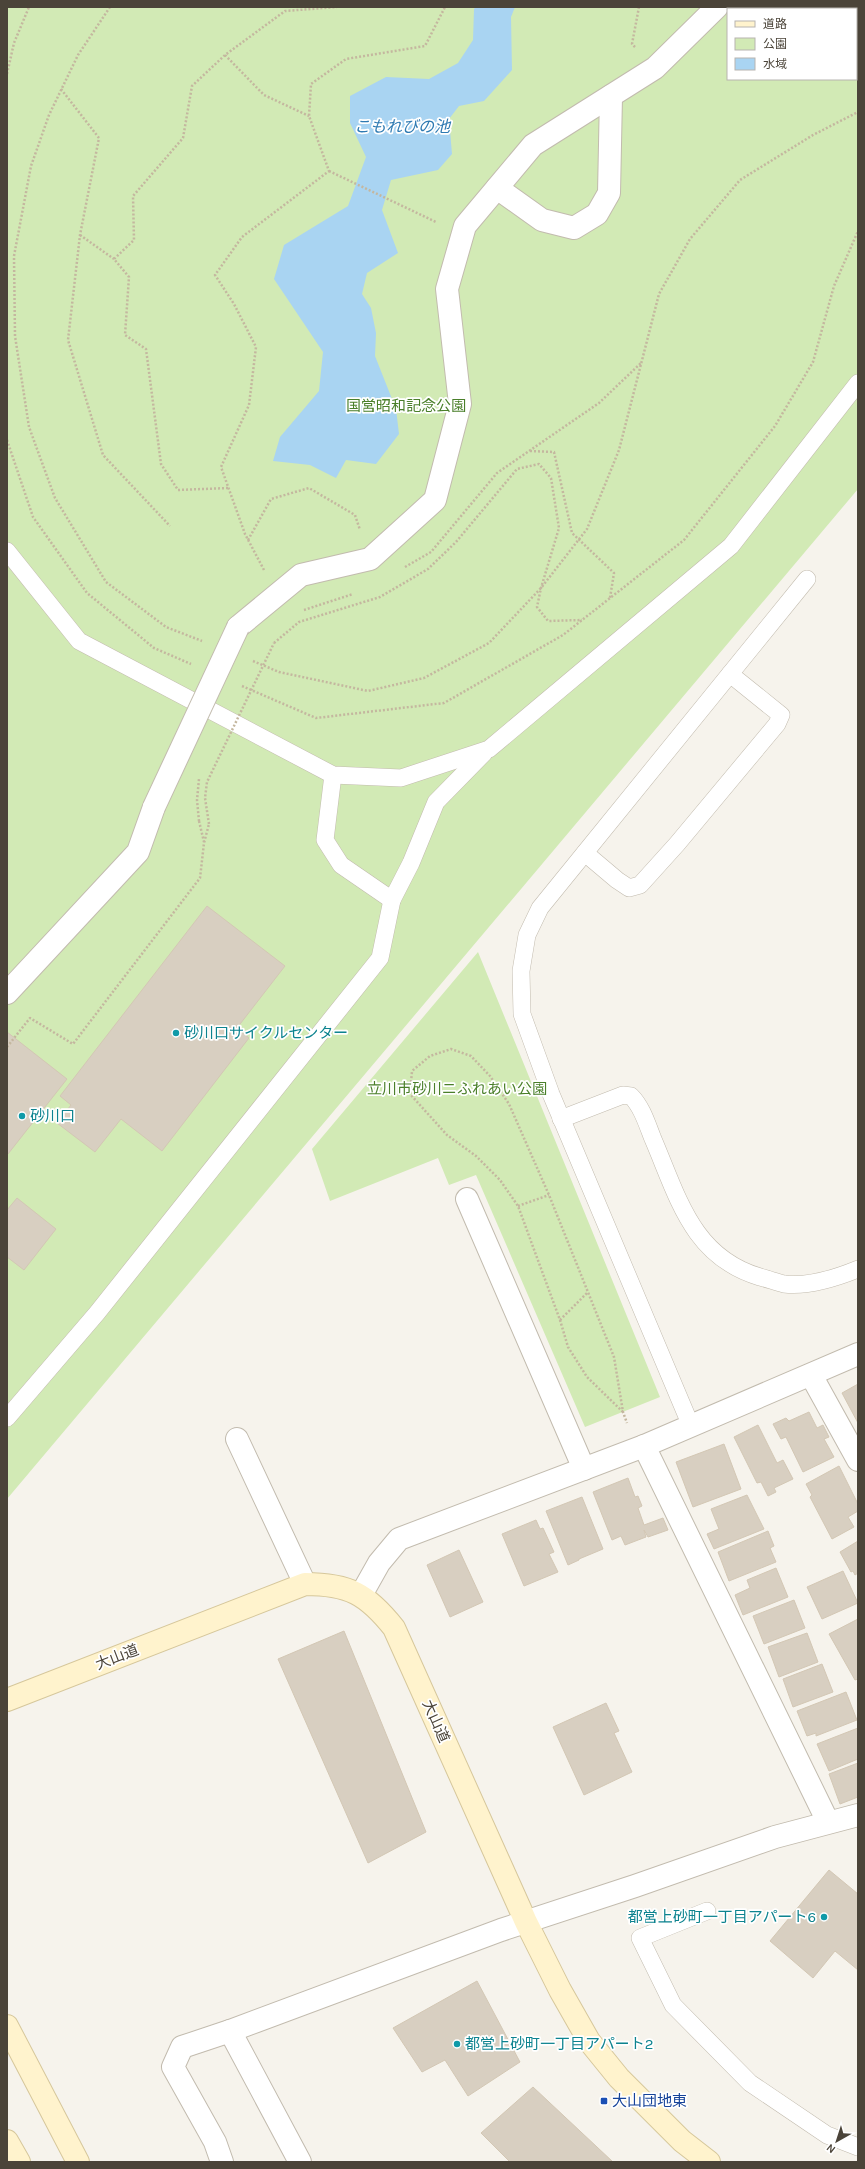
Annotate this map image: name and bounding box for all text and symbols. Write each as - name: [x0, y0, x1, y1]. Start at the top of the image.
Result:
- legend: [727, 8, 857, 80]
- text: 道路: [763, 17, 787, 31]
- text: 公園: [763, 37, 787, 51]
- text: 水域: [763, 57, 787, 71]
- water label: こもれびの池: [354, 117, 452, 136]
- park label: 国営昭和記念公園: [346, 397, 466, 415]
- place label: 砂川口サイクルセンター: [184, 1024, 348, 1042]
- marker: 砂川口サイクルセンター: [171, 1028, 181, 1038]
- park label: 立川市砂川ニふれあい公園: [367, 1080, 547, 1098]
- place label: 砂川口: [30, 1107, 75, 1125]
- marker: 砂川口: [17, 1111, 27, 1121]
- street label: 大山道: [93, 1641, 141, 1673]
- street label: 大山道: [419, 1697, 453, 1745]
- place label: 都営上砂町一丁目アパート6: [628, 1908, 816, 1926]
- marker: 都営上砂町一丁目アパート6: [819, 1912, 829, 1922]
- place label: 都営上砂町一丁目アパート2: [465, 2035, 653, 2053]
- marker: 都営上砂町一丁目アパート2: [452, 2039, 462, 2049]
- place label: 大山団地東: [612, 2092, 687, 2110]
- marker: 大山団地東: [599, 2096, 609, 2106]
- north arrow: [817, 2121, 857, 2161]
- text: N: [824, 2141, 838, 2156]

